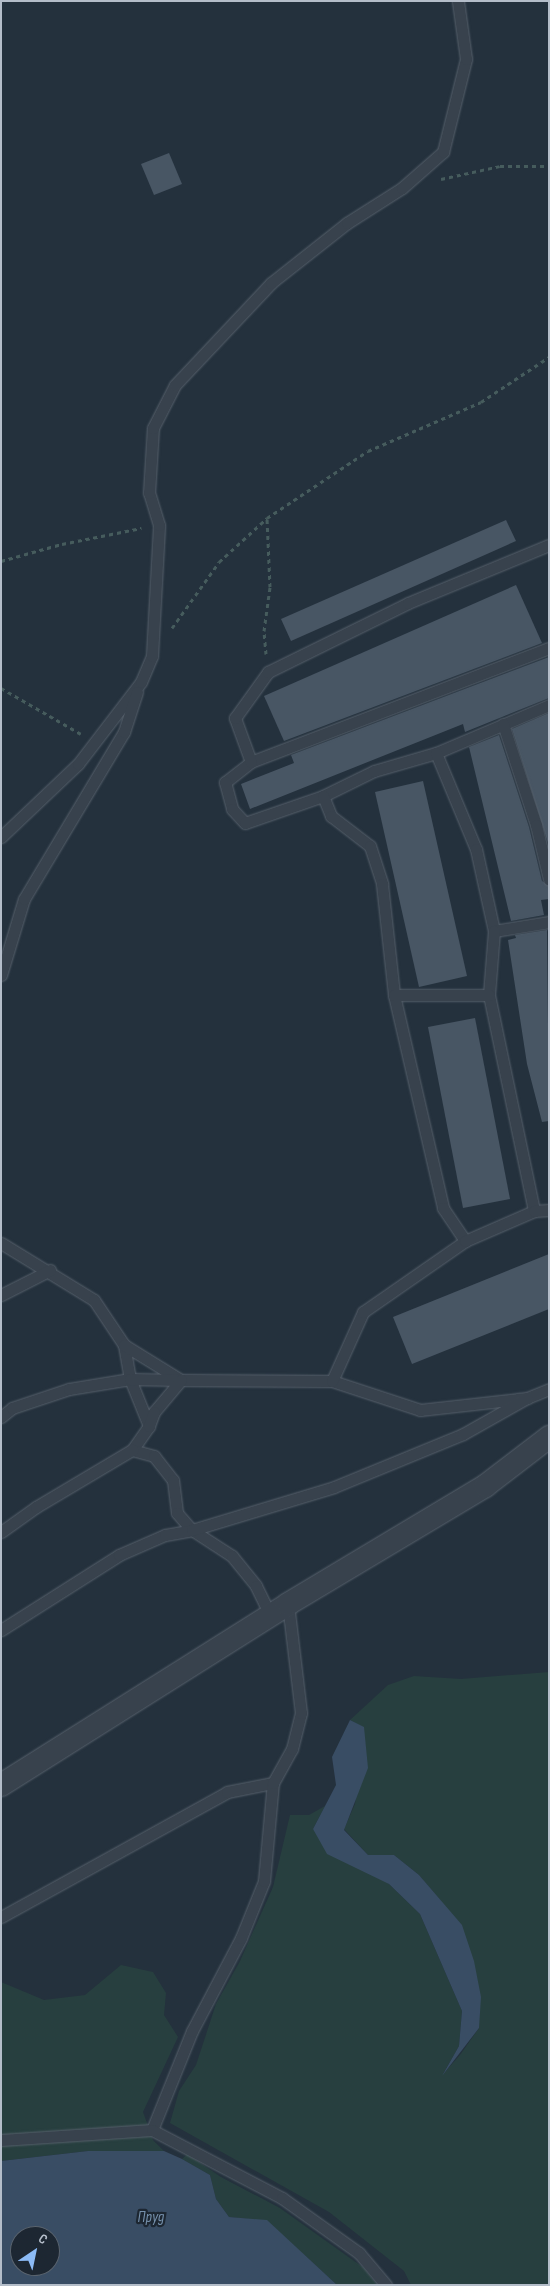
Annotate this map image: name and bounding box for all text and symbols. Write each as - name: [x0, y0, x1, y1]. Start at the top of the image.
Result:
- water label: Пруд: [138, 2208, 164, 2228]
- north arrow: [10, 2226, 60, 2276]
- text: С: [35, 2230, 51, 2248]

